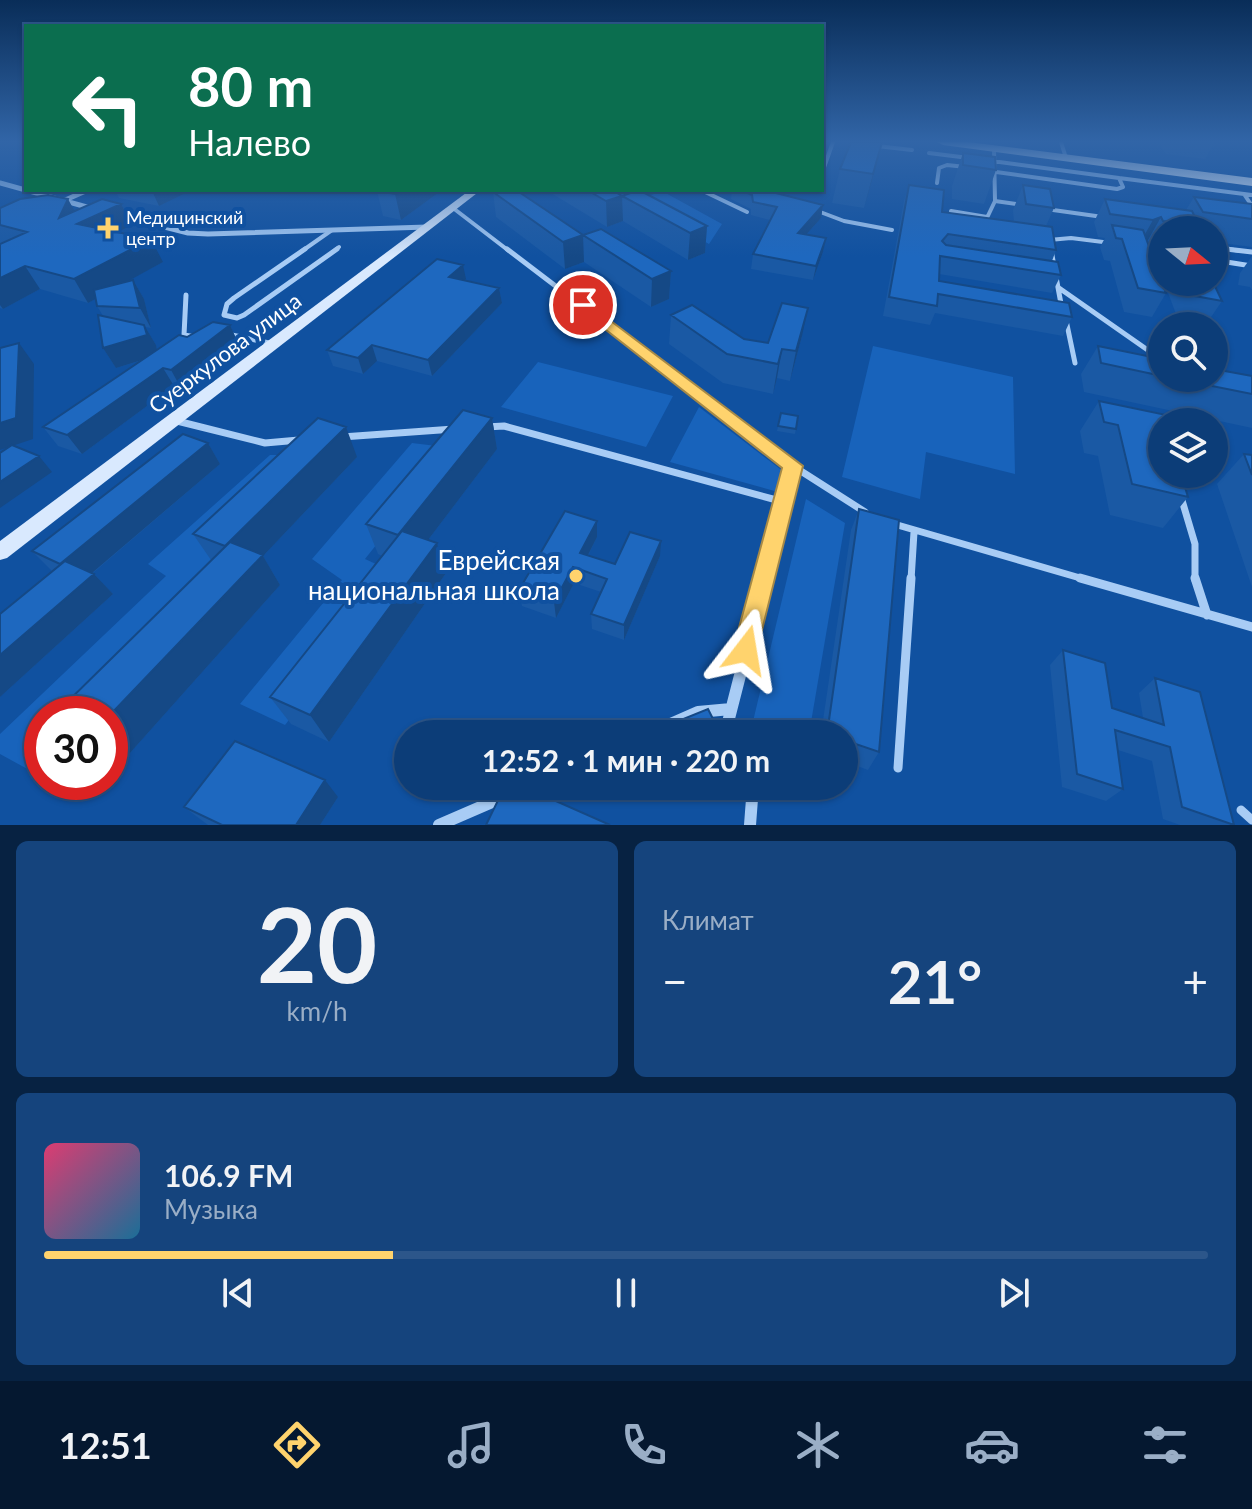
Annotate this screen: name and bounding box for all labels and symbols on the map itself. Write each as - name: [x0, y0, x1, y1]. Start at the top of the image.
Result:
- place label: Медицинский центр: [126, 206, 243, 249]
- north arrow: [1148, 216, 1228, 296]
- marker: Медицинский центр: [97, 217, 119, 239]
- pin: [549, 271, 617, 339]
- street label: Суеркулова улица: [143, 286, 306, 419]
- place label: Еврейская национальная школа: [308, 544, 560, 606]
- marker: Еврейская национальная школа: [567, 567, 585, 585]
- position arrow: [704, 608, 788, 692]
- speed limit sign: 30: [24, 696, 128, 800]

